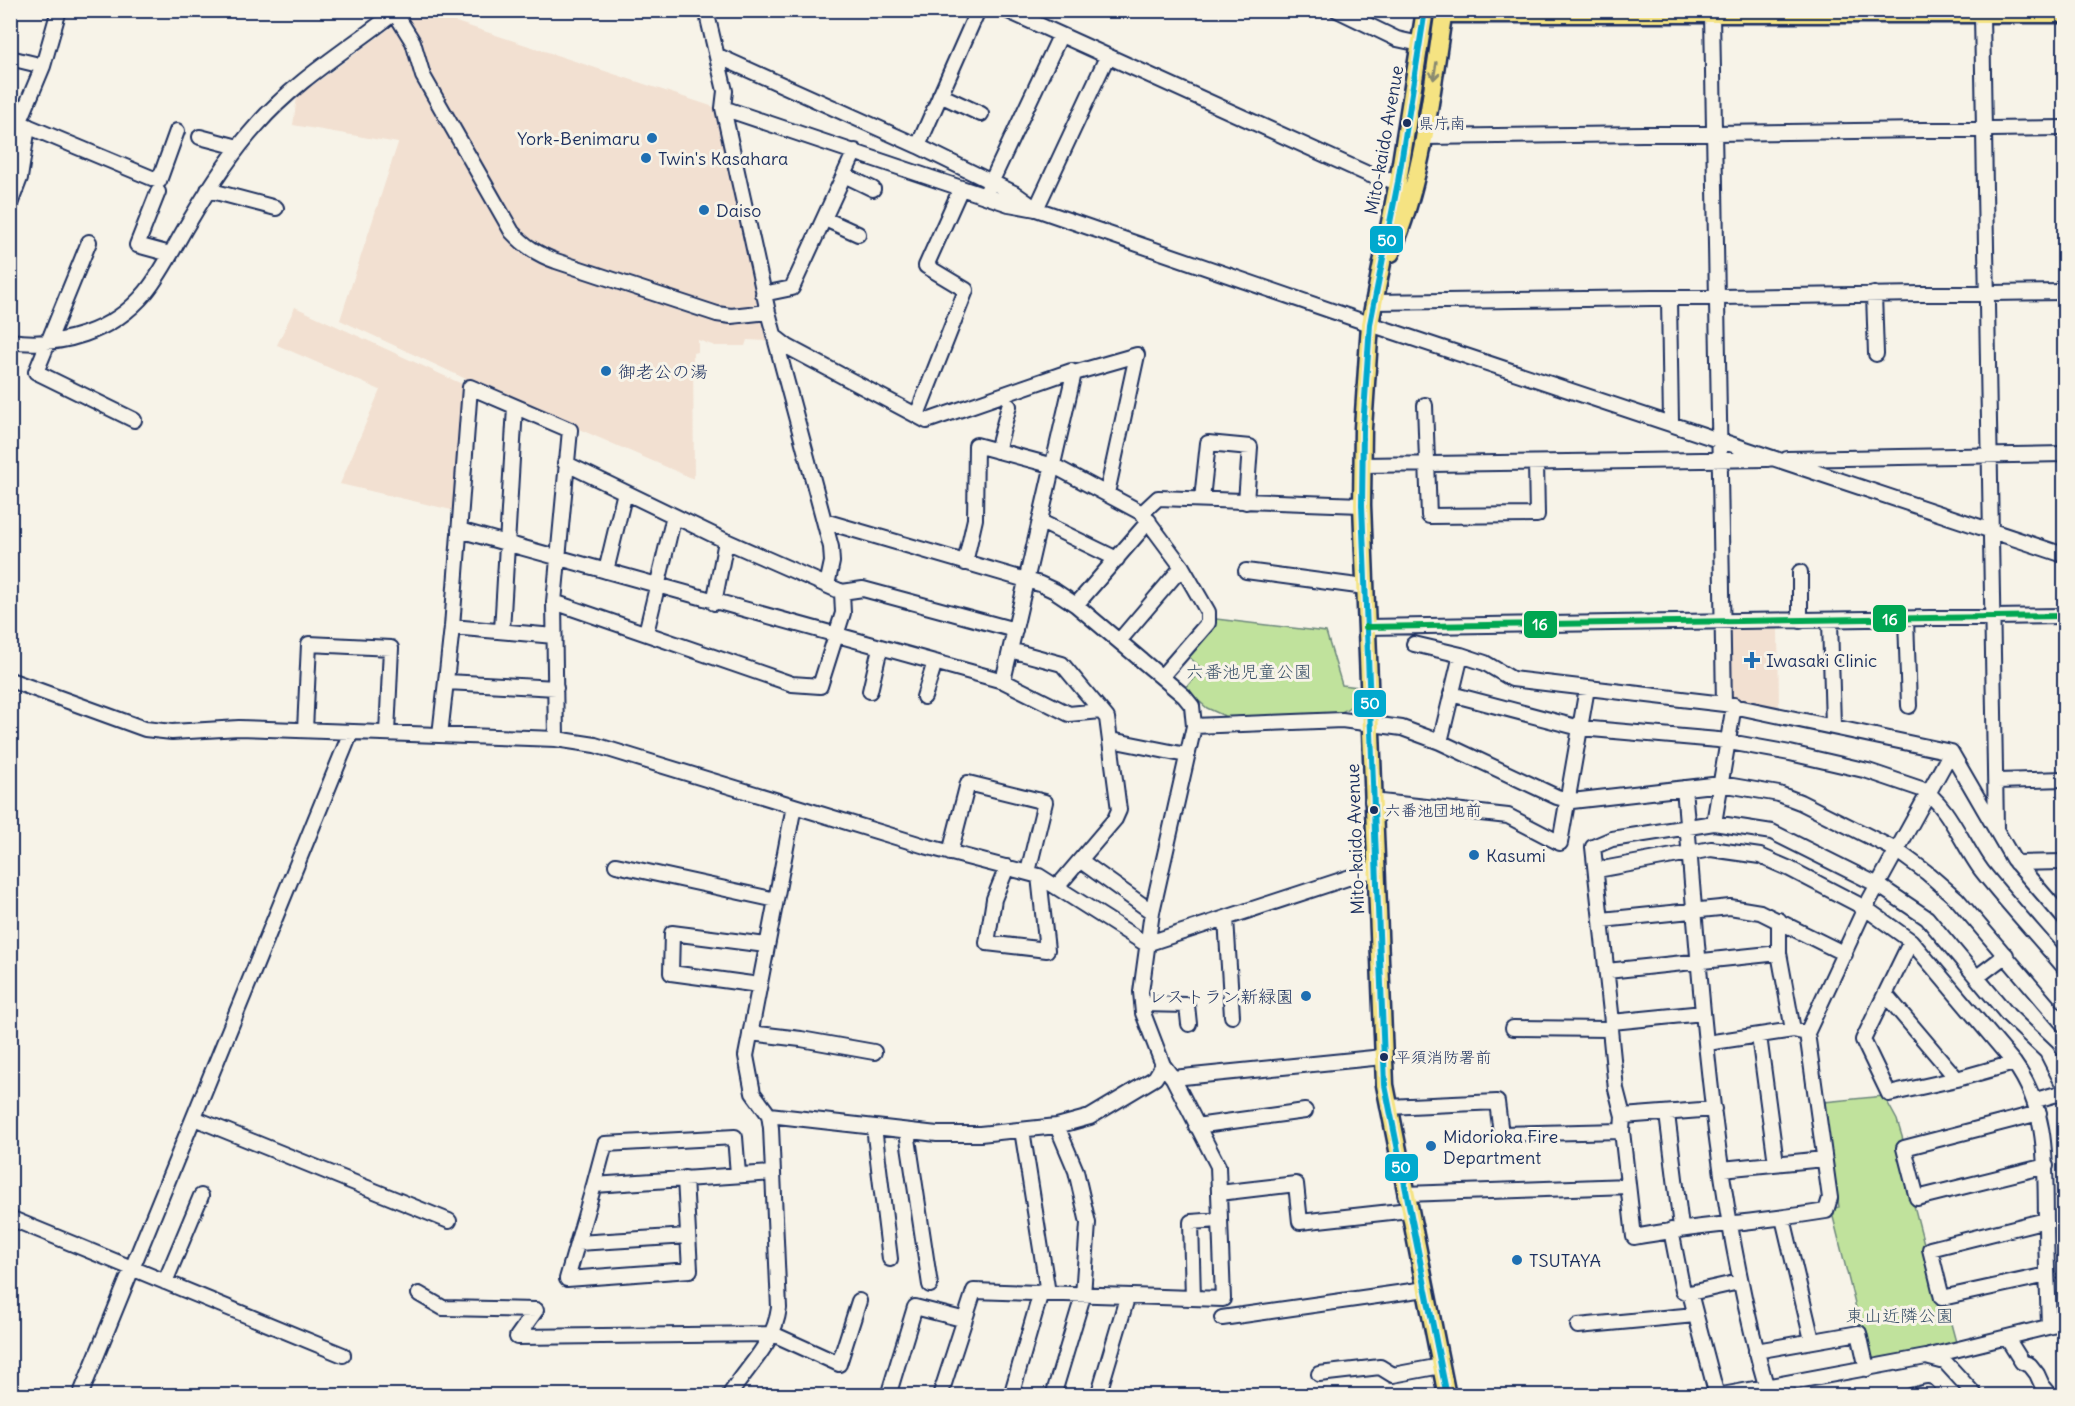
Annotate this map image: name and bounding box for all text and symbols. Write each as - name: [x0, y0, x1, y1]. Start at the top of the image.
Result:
- one-way arrow: [1429, 61, 1440, 81]
- street label: Mito-kaido Avenue: [1360, 64, 1408, 216]
- place label: 県庁南: [1418, 113, 1466, 133]
- marker: 県庁南: [1401, 117, 1413, 129]
- place label: York-Benimaru: [517, 127, 640, 150]
- marker: York-Benimaru: [645, 131, 659, 145]
- place label: Twin's Kasahara: [658, 147, 788, 170]
- marker: Twin's Kasahara: [639, 151, 653, 165]
- place label: Daiso: [716, 199, 761, 222]
- marker: Daiso: [697, 203, 711, 217]
- line badge: 50: [1369, 225, 1404, 254]
- text: 50: [1377, 230, 1397, 250]
- place label: 御老公の湯: [618, 360, 708, 383]
- marker: 御老公の湯: [599, 364, 613, 378]
- line badge: 16: [1872, 604, 1907, 633]
- text: 16: [1882, 609, 1898, 629]
- line badge: 16: [1523, 610, 1558, 639]
- text: 16: [1532, 614, 1548, 634]
- place label: Iwasaki Clinic: [1766, 649, 1877, 672]
- marker: Iwasaki Clinic: [1743, 651, 1761, 669]
- park label: 六番池児童公園: [1186, 660, 1312, 683]
- line badge: 50: [1353, 689, 1387, 718]
- text: 50: [1360, 693, 1380, 713]
- street label: Mito-kaido Avenue: [1341, 763, 1369, 915]
- place label: 六番池団地前: [1385, 800, 1481, 820]
- marker: 六番池団地前: [1368, 804, 1380, 816]
- place label: Kasumi: [1486, 844, 1546, 867]
- marker: Kasumi: [1467, 848, 1481, 862]
- place label: レストラン新緑園: [1149, 985, 1294, 1008]
- marker: レストラン新緑園: [1299, 989, 1313, 1003]
- place label: 平須消防署前: [1395, 1047, 1491, 1067]
- marker: 平須消防署前: [1378, 1051, 1390, 1063]
- place label: Midorioka Fire Department: [1443, 1125, 1558, 1169]
- marker: Midorioka Fire Department: [1424, 1139, 1438, 1153]
- line badge: 50: [1384, 1153, 1419, 1182]
- text: 50: [1391, 1157, 1411, 1177]
- place label: TSUTAYA: [1529, 1249, 1601, 1272]
- marker: TSUTAYA: [1510, 1253, 1524, 1267]
- park label: 東山近隣公園: [1846, 1304, 1954, 1327]

